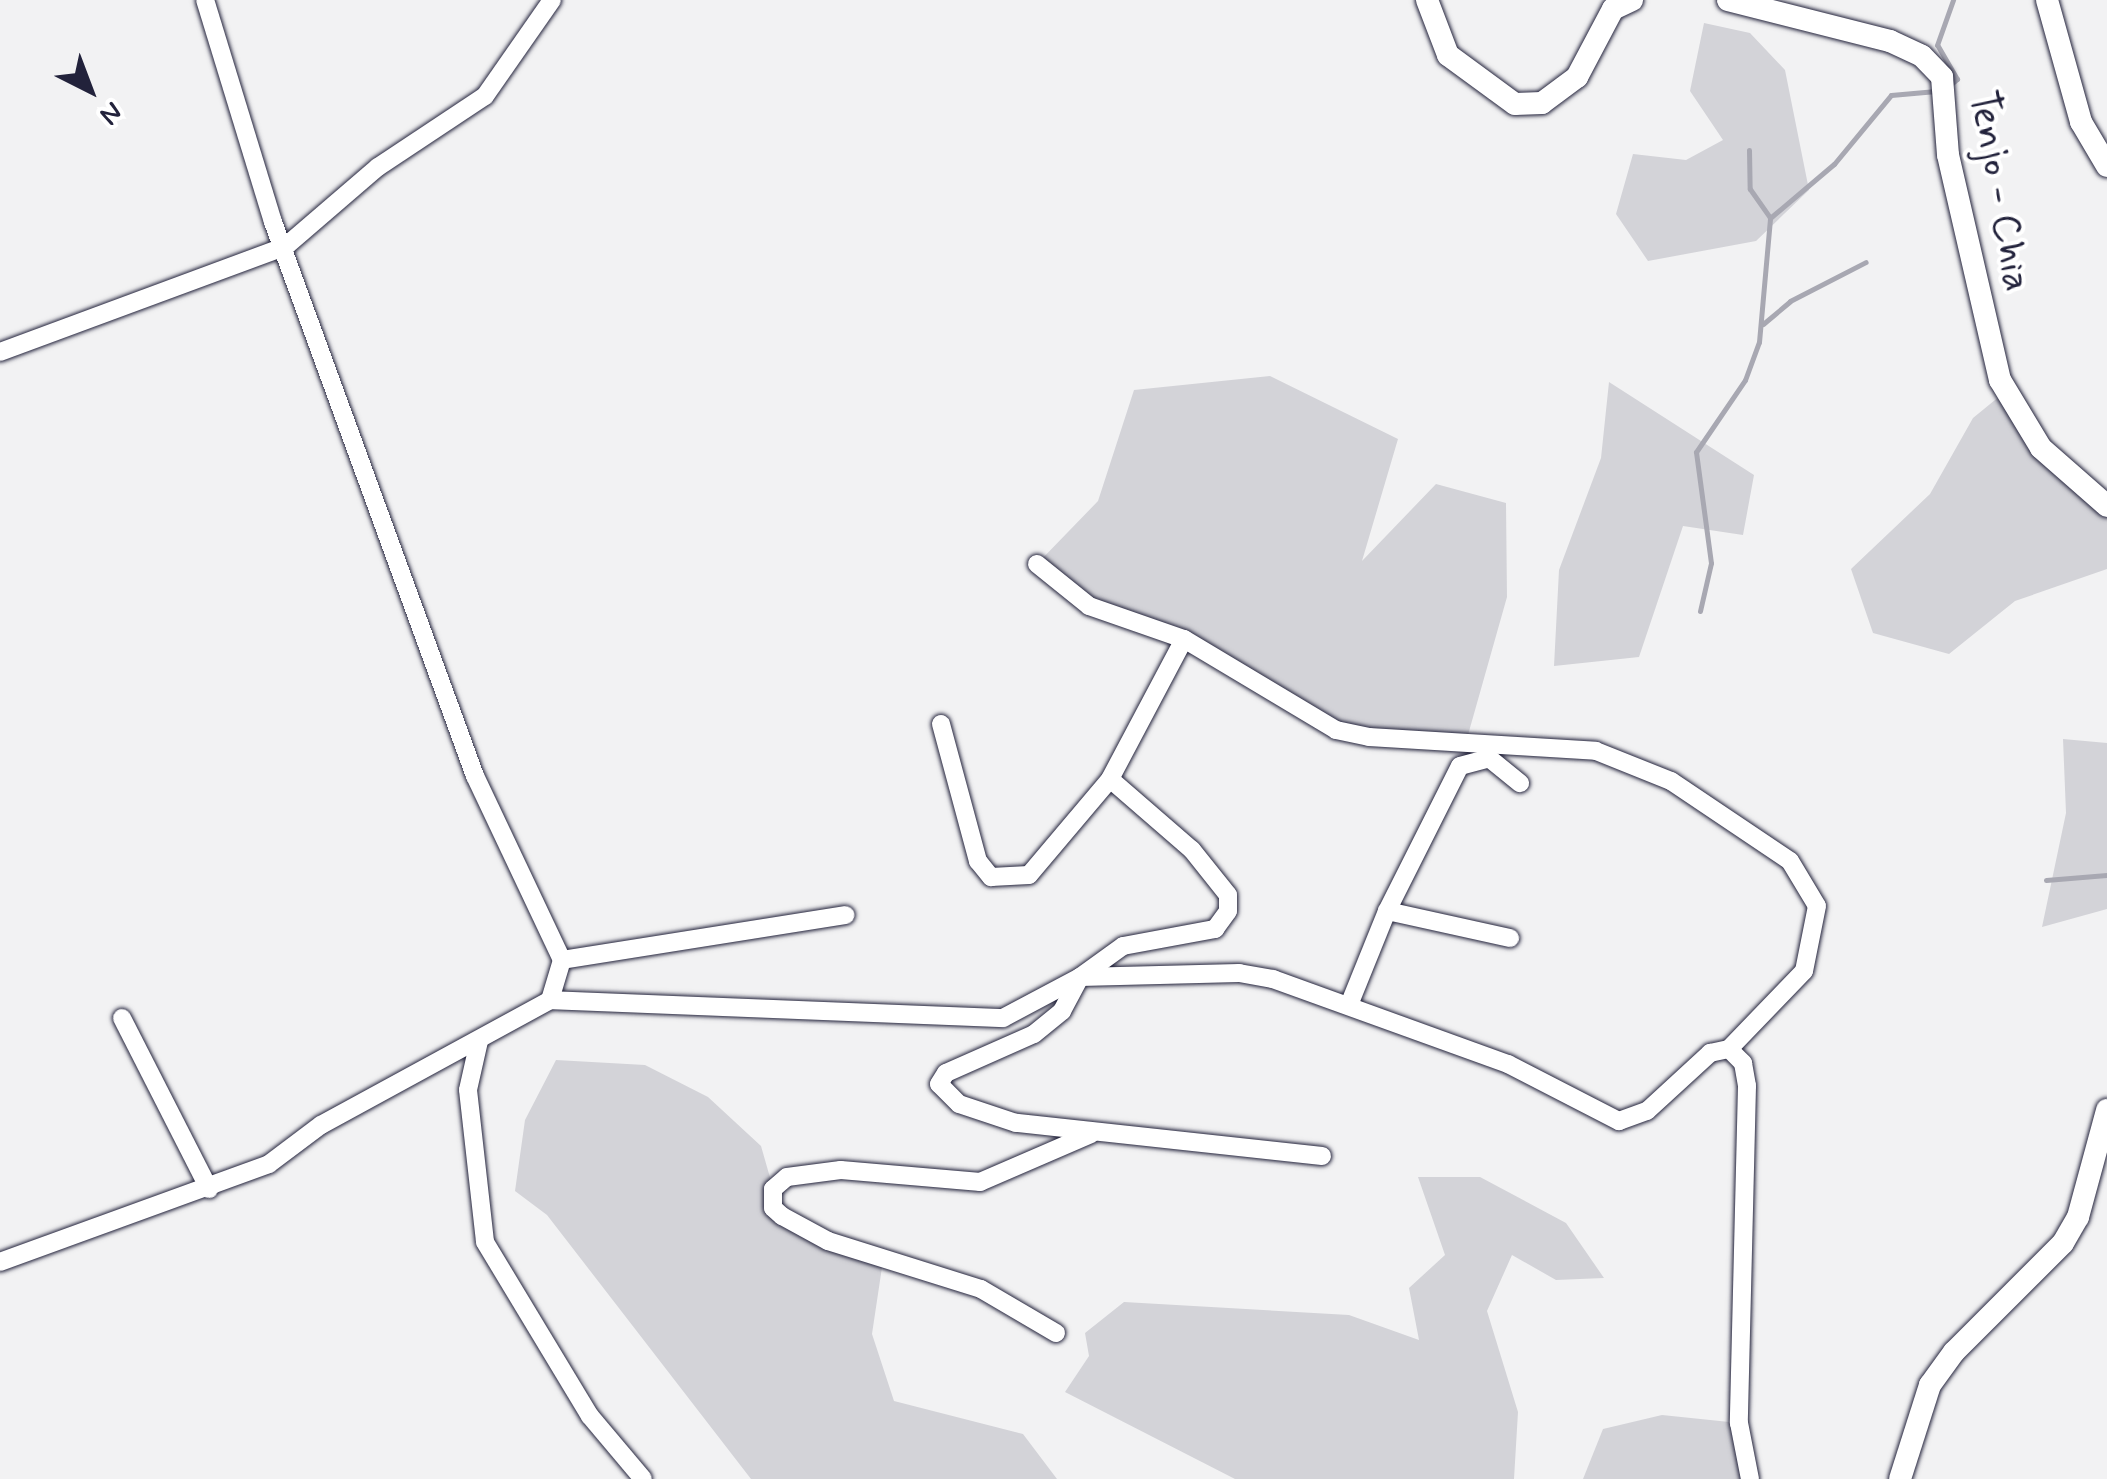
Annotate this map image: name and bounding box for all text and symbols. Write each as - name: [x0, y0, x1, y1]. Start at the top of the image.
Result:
- north arrow: [40, 40, 140, 140]
- street label: Tenjo - Chia: [1958, 87, 2040, 295]
- text: N: [91, 93, 130, 133]

